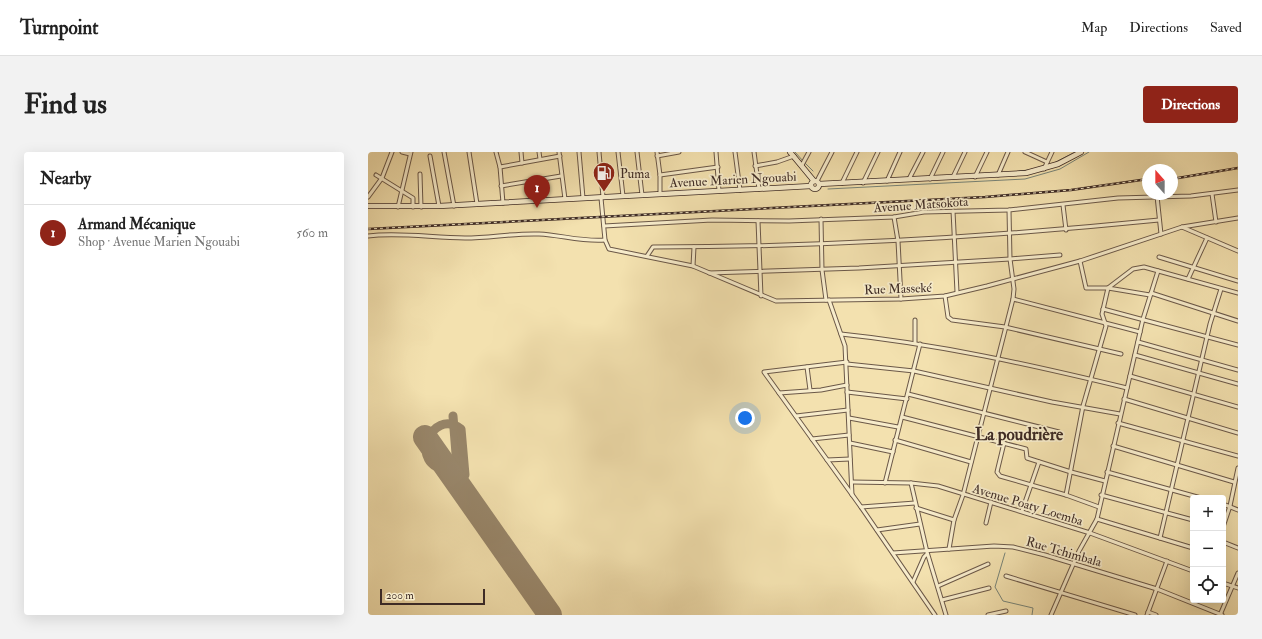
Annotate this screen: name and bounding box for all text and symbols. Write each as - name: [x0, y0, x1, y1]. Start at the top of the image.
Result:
- text: Turnpoint: [20, 16, 98, 40]
- text: Map: [1081, 19, 1107, 36]
- text: Directions: [1129, 19, 1188, 36]
- text: Saved: [1210, 19, 1242, 36]
- button: Directions: [1143, 86, 1238, 123]
- text: Find us: [24, 87, 107, 122]
- fuel station icon: Puma: [591, 160, 617, 193]
- north arrow: [1142, 164, 1178, 200]
- place label: Puma: [620, 166, 650, 182]
- text: Nearby: [40, 168, 91, 189]
- street label: Avenue Marien Ngouabi: [668, 169, 798, 191]
- pin: 1: [524, 175, 550, 208]
- street label: Avenue Matsokota: [872, 194, 970, 216]
- text: Armand Mécanique: [78, 215, 195, 234]
- text: 1: [51, 225, 55, 241]
- text: 560 m: [296, 225, 328, 241]
- text: Shop · Avenue Marien Ngouabi: [78, 234, 240, 250]
- street label: Rue Masseké: [864, 280, 933, 298]
- your location: [735, 408, 755, 428]
- district label: La poudrière: [975, 424, 1064, 446]
- street label: Avenue Poaty Loemba: [969, 480, 1086, 531]
- map controls: [1190, 495, 1226, 603]
- button: +: [1190, 495, 1226, 531]
- button: −: [1190, 531, 1226, 567]
- street label: Rue Tchimbala: [1024, 534, 1104, 571]
- button: locate: [1190, 567, 1226, 603]
- scale bar: [380, 587, 485, 606]
- text: 200 m: [386, 589, 414, 602]

